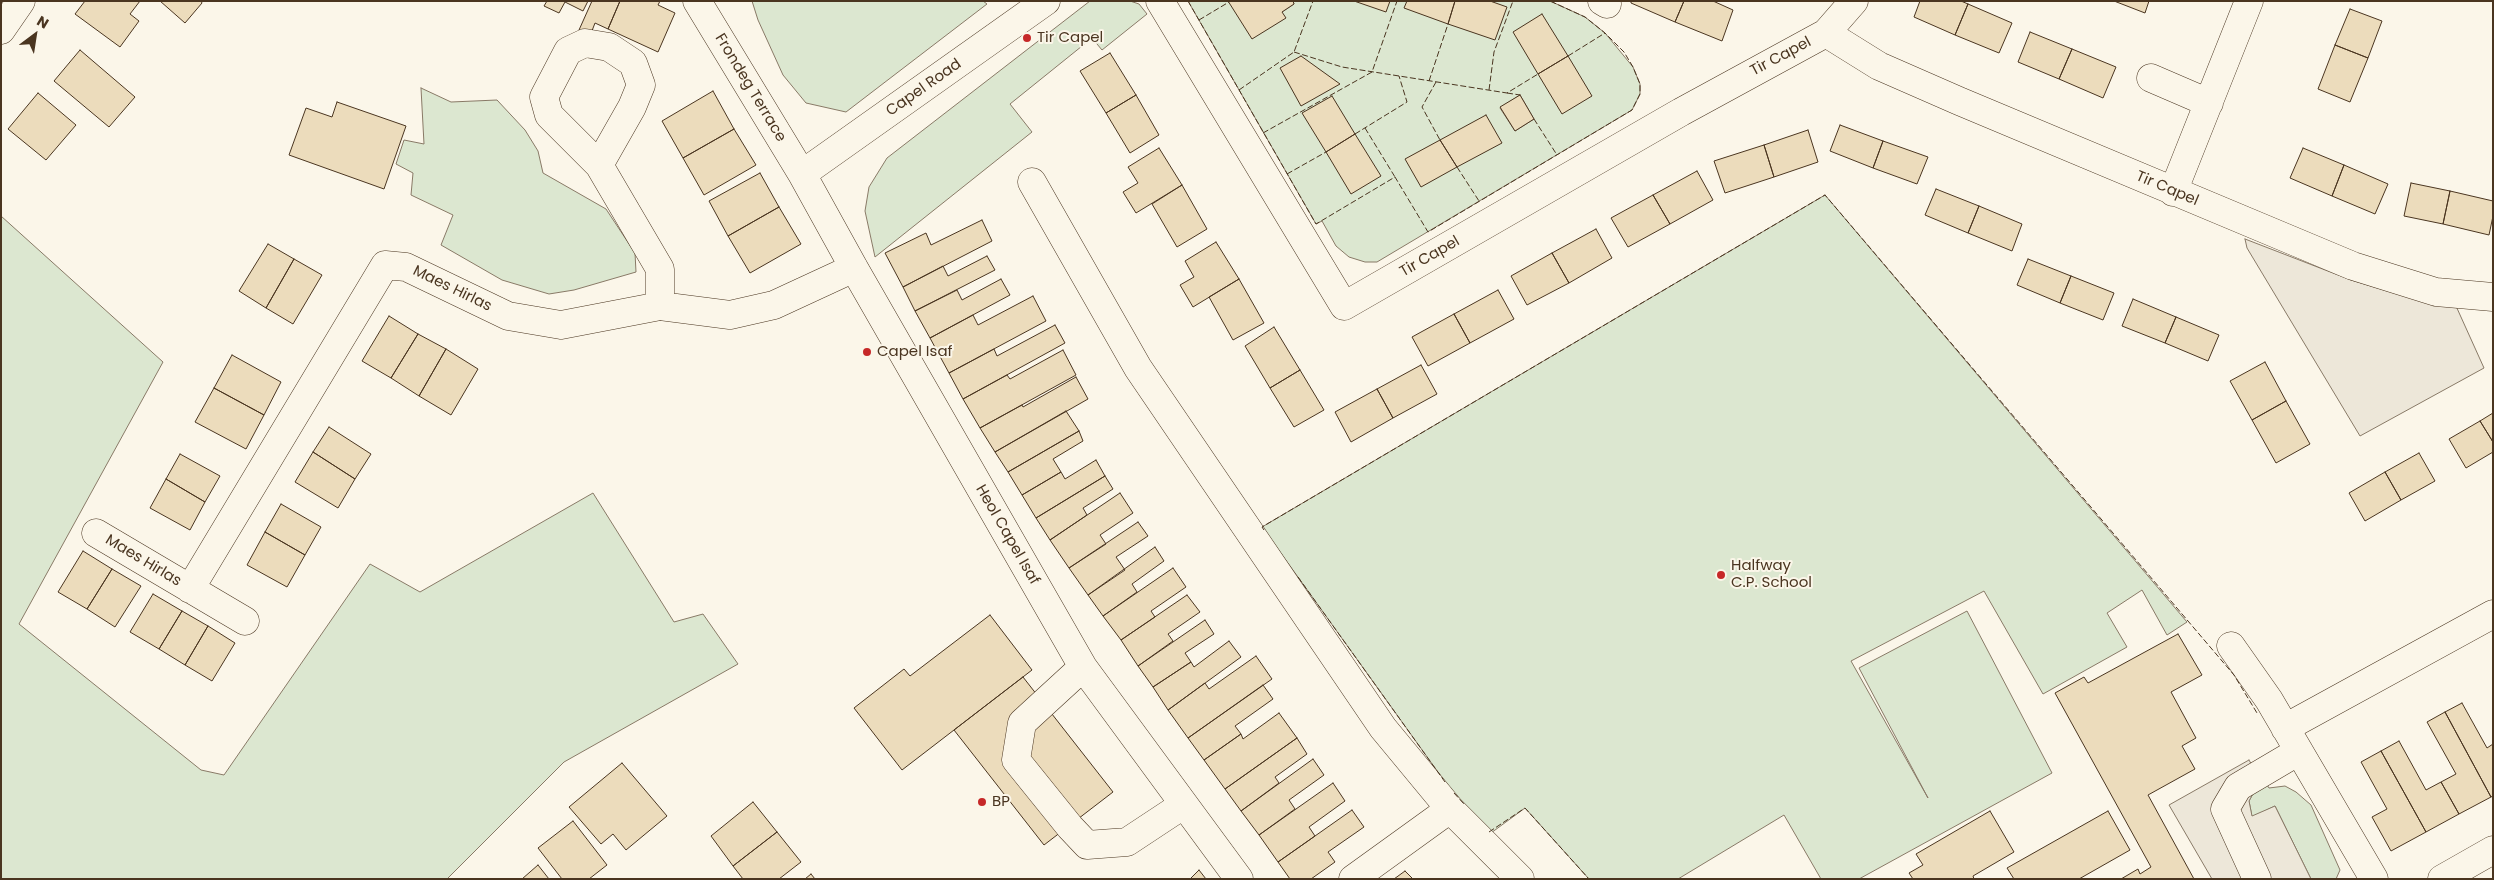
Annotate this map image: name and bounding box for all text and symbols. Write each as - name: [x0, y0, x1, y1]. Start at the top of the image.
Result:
- north arrow: [10, 10, 60, 60]
- text: N: [33, 11, 52, 33]
- place label: Tir Capel: [1037, 29, 1103, 47]
- street label: Frondeg Terrace: [711, 31, 789, 145]
- marker: Tir Capel: [1021, 32, 1033, 44]
- street label: Tir Capel: [1748, 34, 1814, 80]
- street label: Capel Road: [883, 55, 965, 121]
- street label: Tir Capel: [2133, 168, 2201, 210]
- street label: Tir Capel: [1397, 233, 1463, 281]
- street label: Maes Hirlas: [410, 262, 494, 316]
- place label: Capel Isaf: [877, 343, 952, 361]
- marker: Capel Isaf: [861, 346, 873, 358]
- street label: Heol Capel Isaf: [971, 482, 1043, 588]
- street label: Maes Hirlas: [102, 531, 184, 591]
- place label: Halfway C.P. School: [1731, 557, 1812, 592]
- marker: Halfway C.P. School: [1715, 569, 1727, 581]
- place label: BP: [992, 793, 1010, 811]
- marker: BP: [976, 796, 988, 808]

